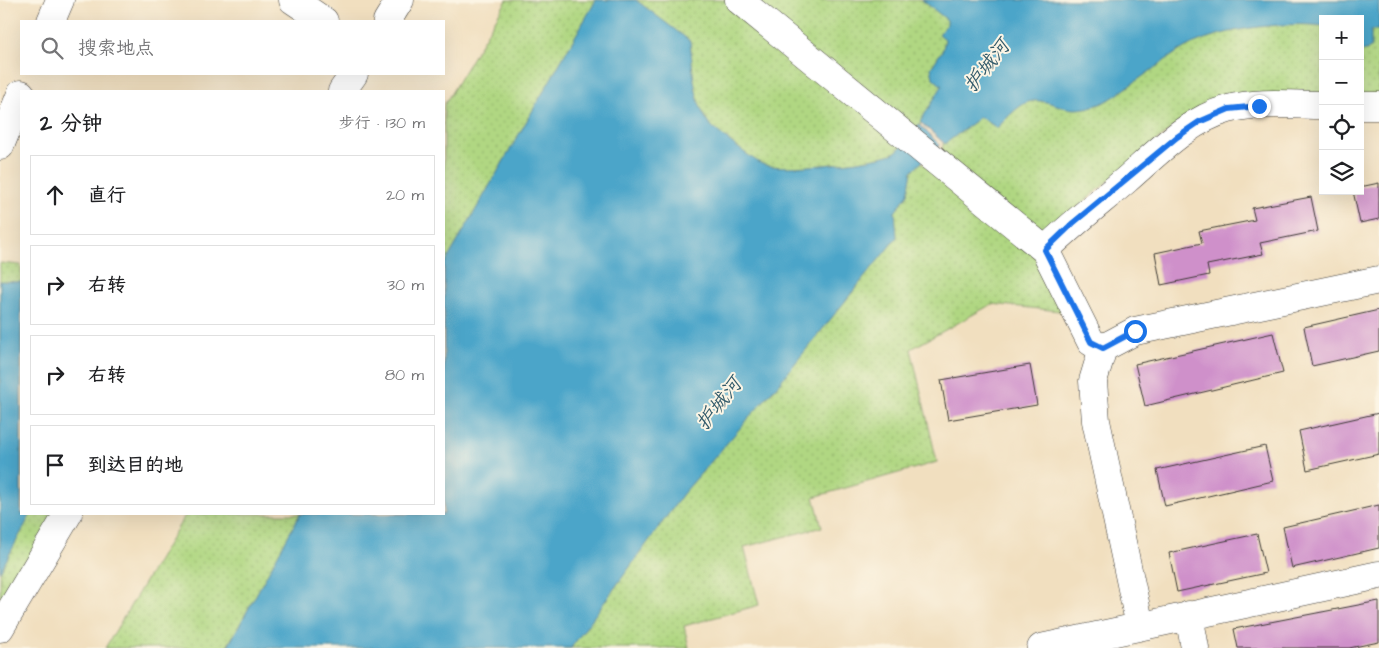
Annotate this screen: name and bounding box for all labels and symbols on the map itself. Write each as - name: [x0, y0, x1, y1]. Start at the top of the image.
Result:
- water label: 护城河: [957, 31, 1018, 98]
- route end: [1248, 95, 1271, 118]
- route start: [1124, 320, 1147, 343]
- water label: 护城河: [689, 369, 750, 436]

